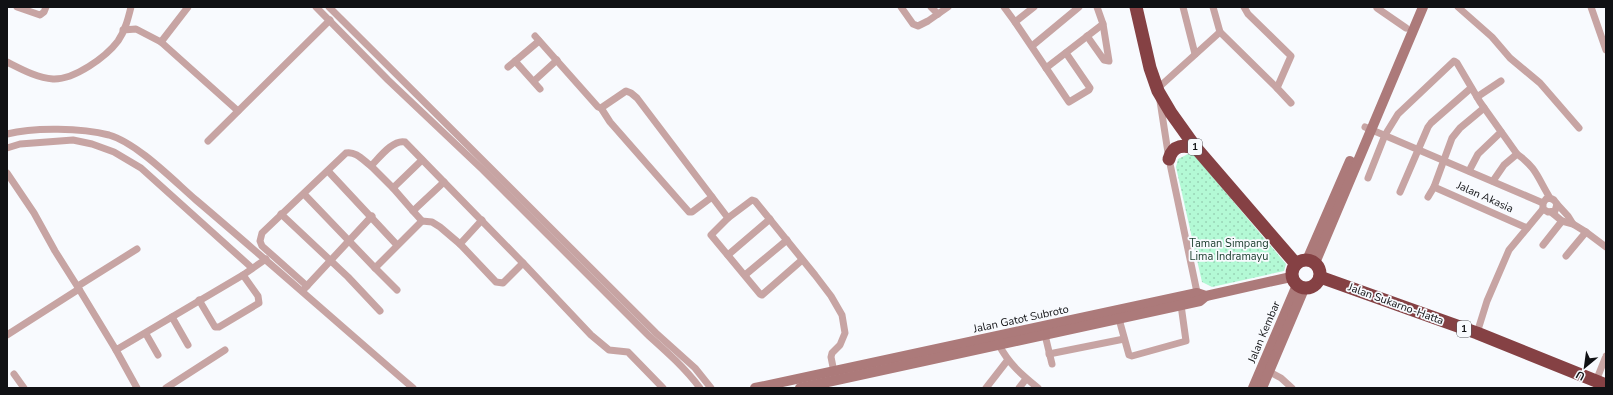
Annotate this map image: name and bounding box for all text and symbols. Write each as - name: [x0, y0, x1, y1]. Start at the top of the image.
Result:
- road number: 1: [1188, 139, 1202, 155]
- street label: Jalan Akasia: [1453, 177, 1516, 216]
- park label: Taman Simpang Lima Indramayu: [1189, 236, 1269, 264]
- street label: Jalan Sukarno-Hatta: [1345, 279, 1446, 328]
- street label: Jalan Kembar: [1244, 299, 1284, 366]
- street label: Jalan Gatot Subroto: [971, 302, 1070, 337]
- road number: 1: [1457, 321, 1471, 337]
- north arrow: [1565, 347, 1605, 387]
- text: U: [1573, 367, 1588, 384]

